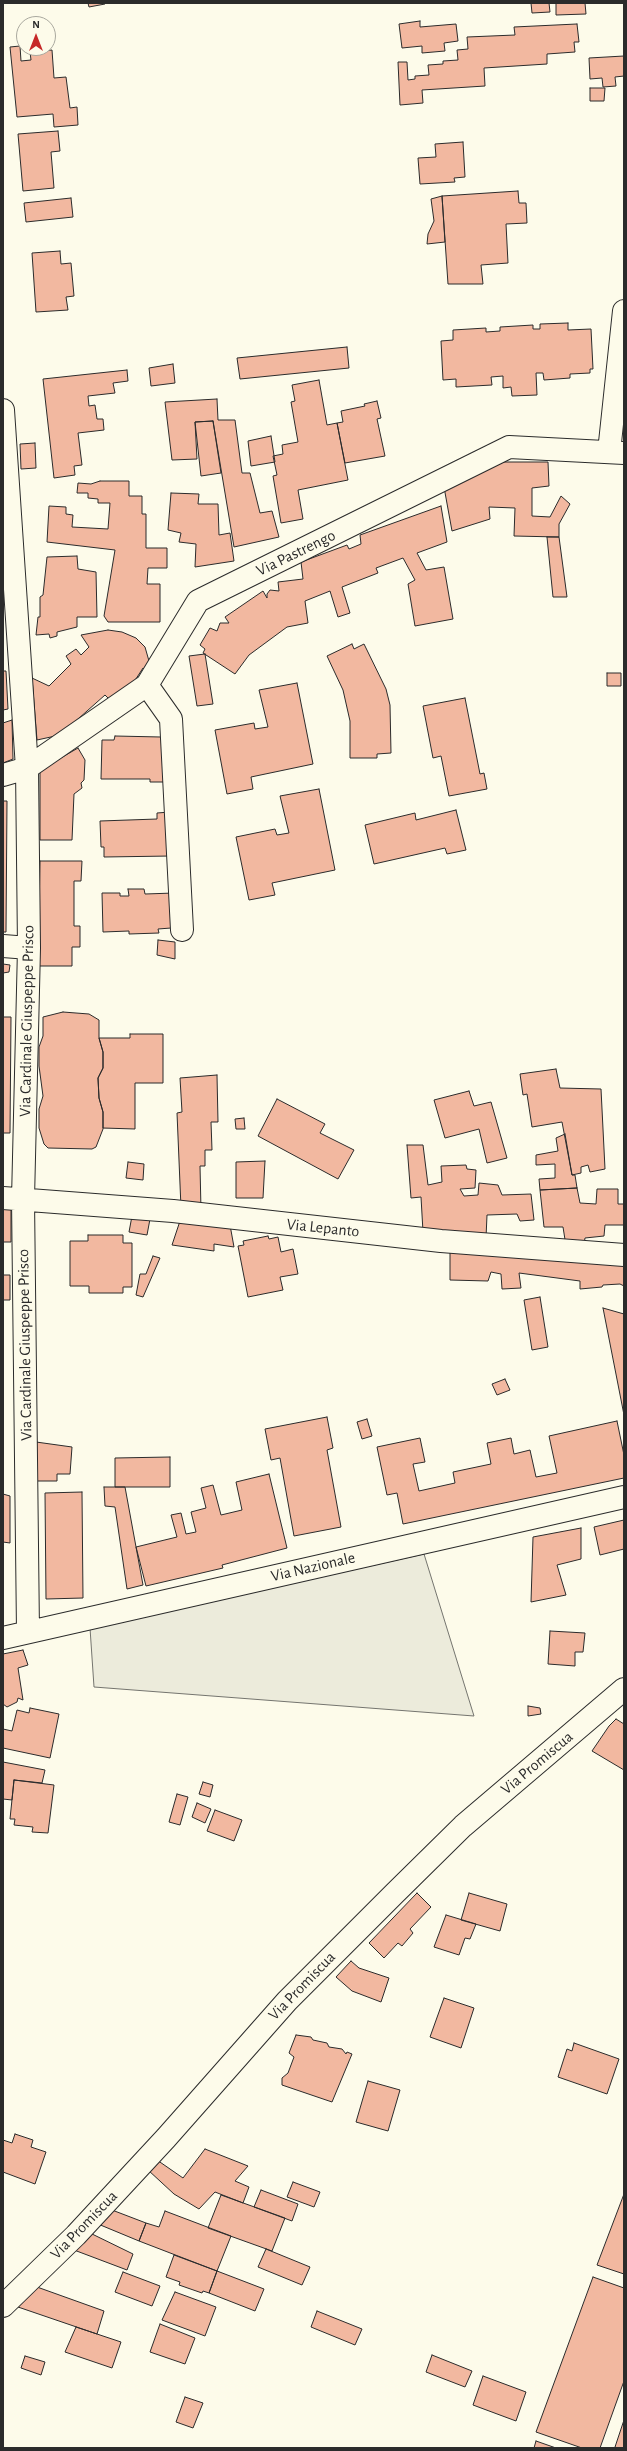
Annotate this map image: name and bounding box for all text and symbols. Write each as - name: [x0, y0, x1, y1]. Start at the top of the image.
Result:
- north arrow: [16, 16, 56, 56]
- text: N: [32, 19, 40, 30]
- street label: Via Pastrengo: [253, 526, 339, 580]
- street label: Via Cardinale Giuspeppe Prisco: [16, 925, 38, 1117]
- street label: Via Lepanto: [286, 1215, 360, 1241]
- street label: Via Cardinale Giuspeppe Prisco: [14, 1249, 36, 1441]
- street label: Via Nazionale: [269, 1548, 357, 1586]
- street label: Via Promiscua: [497, 1727, 577, 1799]
- street label: Via Promiscua: [264, 1948, 340, 2024]
- street label: Via Promiscua: [46, 2187, 122, 2263]

